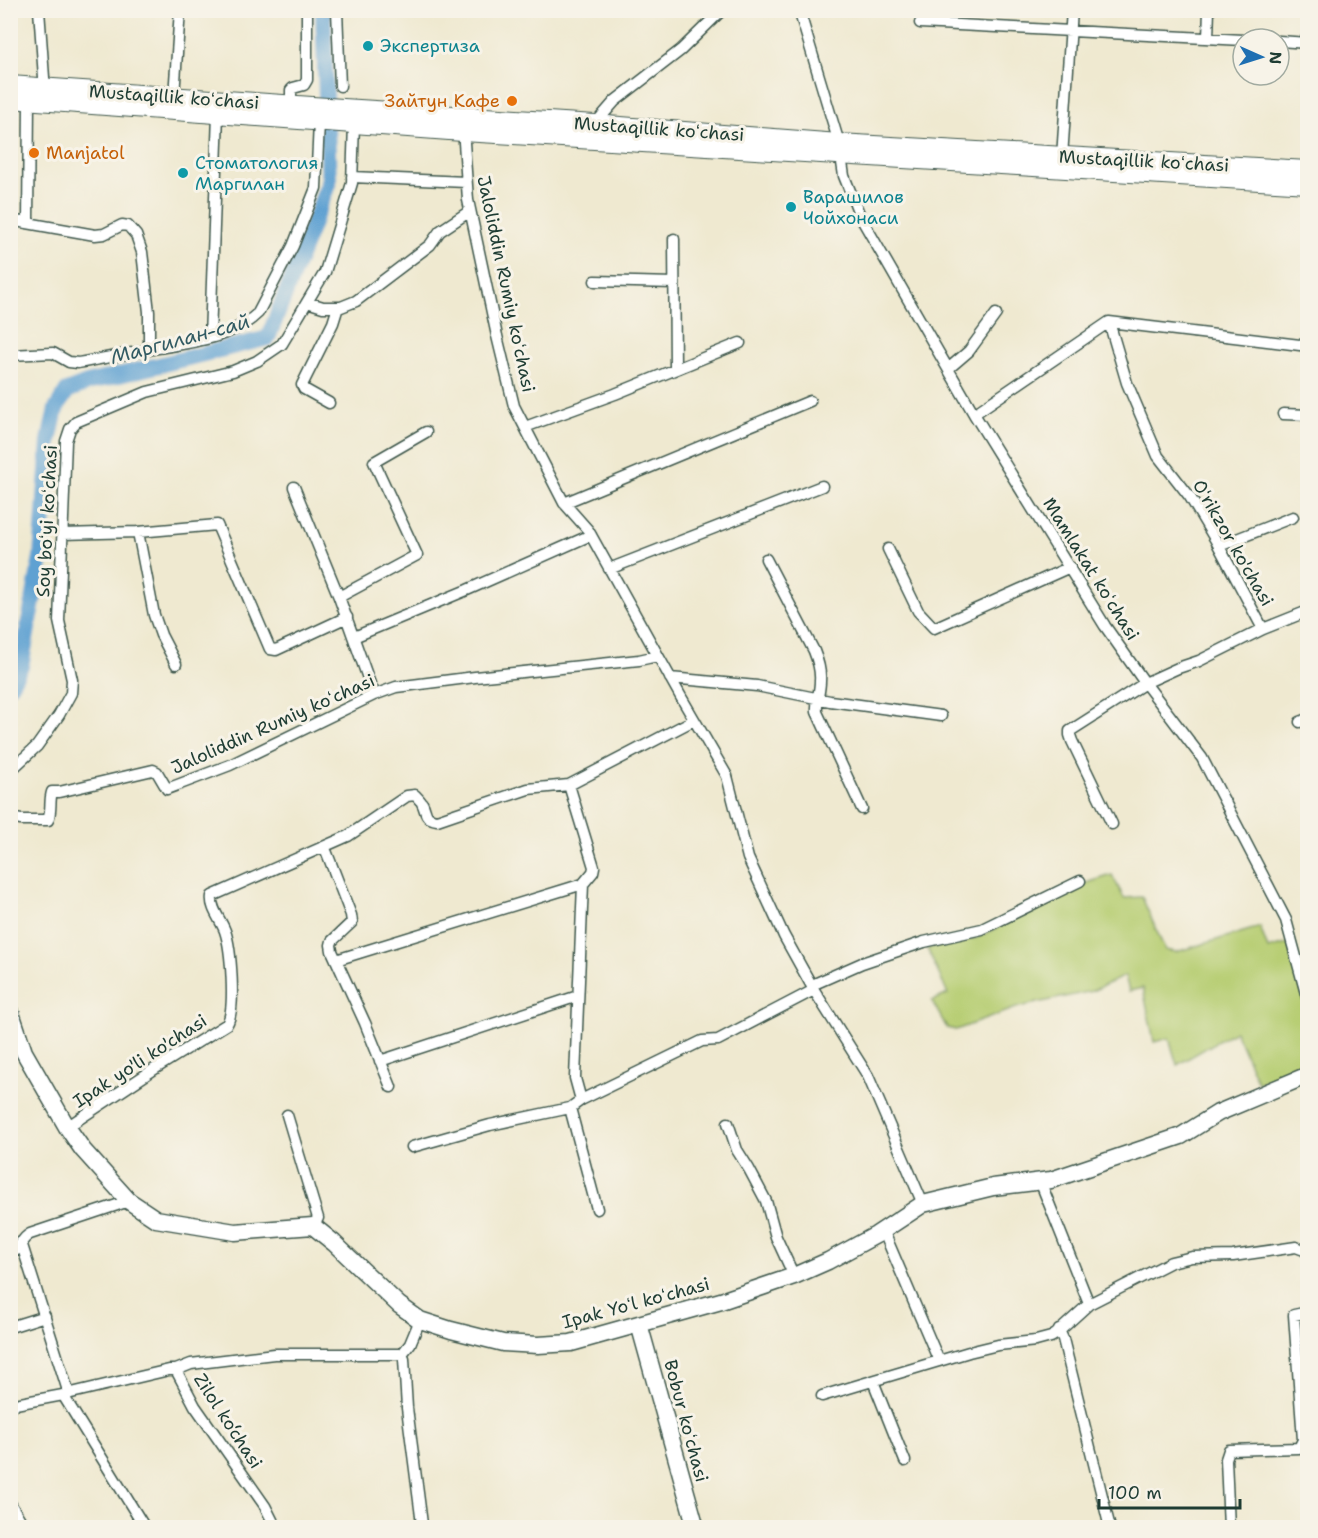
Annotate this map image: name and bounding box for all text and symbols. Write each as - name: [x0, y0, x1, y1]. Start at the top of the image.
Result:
- north arrow: [1231, 27, 1291, 87]
- place label: Экспертиза: [380, 34, 480, 58]
- marker: Экспертиза: [361, 39, 375, 53]
- text: N: [1265, 51, 1286, 65]
- street label: Mustaqillik koʻchasi: [88, 79, 260, 115]
- place label: Зайтун Кафе: [384, 89, 500, 113]
- marker: Зайтун Кафе: [505, 94, 519, 108]
- street label: Mustaqillik koʻchasi: [573, 111, 745, 147]
- place label: Manjatol: [46, 141, 125, 165]
- street label: Mustaqillik koʻchasi: [1058, 145, 1230, 177]
- marker: Manjatol: [27, 146, 41, 160]
- place label: Стоматология Маргилан: [195, 151, 318, 196]
- marker: Стоматология Маргилан: [176, 166, 190, 180]
- street label: Jaloliddin Rumiy koʻchasi: [471, 174, 541, 394]
- place label: Варашилов Чойхонаси: [803, 185, 904, 230]
- marker: Варашилов Чойхонаси: [784, 200, 798, 214]
- water label: Маргилан-сай: [107, 308, 253, 370]
- street label: Soy boʻyi koʻchasi: [31, 444, 63, 598]
- street label: Oʻrikzor ko'chasi: [1187, 475, 1279, 611]
- street label: Mamlakat koʻchasi: [1037, 493, 1145, 645]
- street label: Jaloliddin Rumiy koʻchasi: [167, 668, 379, 780]
- street label: Ipak yo'li ko'chasi: [68, 1009, 212, 1113]
- street label: Ipak Yoʻl koʻchasi: [560, 1272, 712, 1334]
- street label: Bobur koʻchasi: [658, 1357, 714, 1485]
- street label: Zilol ko‘chasi: [188, 1369, 268, 1473]
- scale bar: [1099, 1472, 1240, 1510]
- text: 100 m: [1108, 1481, 1162, 1505]

